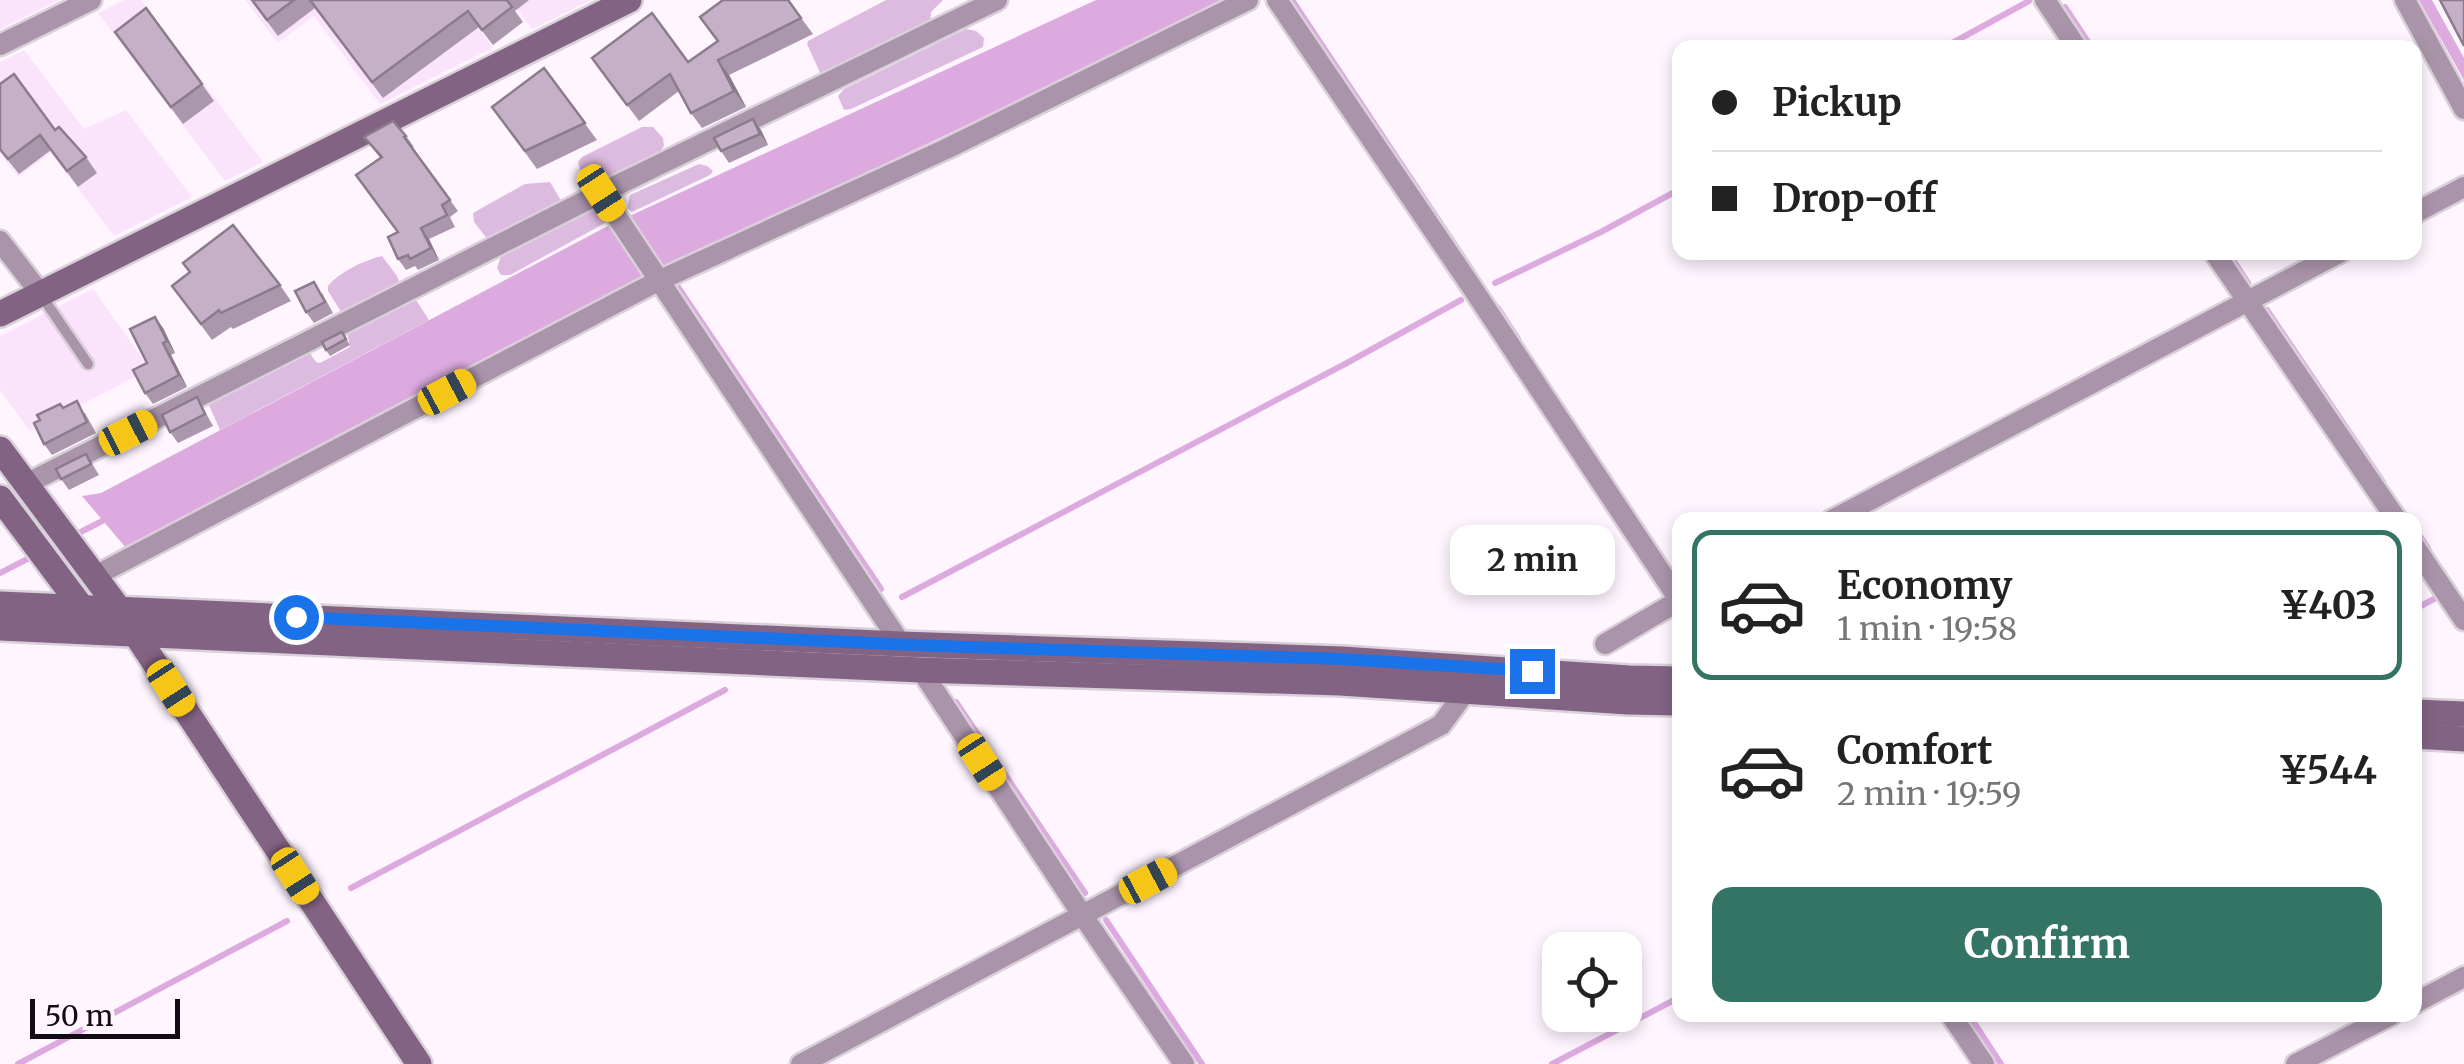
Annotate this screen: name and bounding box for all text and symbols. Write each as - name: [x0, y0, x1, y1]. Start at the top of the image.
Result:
- text: Pickup: [1772, 79, 1902, 126]
- car: [572, 160, 630, 226]
- text: Drop-off: [1772, 175, 1937, 222]
- car: [413, 365, 481, 419]
- car: [94, 406, 162, 460]
- callout: 2 min: [1450, 526, 1614, 596]
- text: 2 min: [1487, 540, 1578, 580]
- icon: car: [1717, 560, 1807, 650]
- text: Economy: [1837, 562, 2012, 609]
- text: ¥403: [2279, 582, 2377, 629]
- route start: [274, 595, 319, 640]
- text: 1 min · 19:58: [1837, 609, 2017, 649]
- route end: [1510, 649, 1555, 694]
- car: [142, 655, 200, 721]
- icon: car: [1717, 725, 1807, 815]
- text: Comfort: [1837, 727, 1993, 774]
- car: [953, 729, 1011, 795]
- text: ¥544: [2278, 747, 2377, 794]
- text: 2 min · 19:59: [1837, 774, 2021, 814]
- car: [266, 843, 324, 909]
- car: [1114, 854, 1182, 908]
- button: Confirm: [1712, 887, 2382, 1002]
- map controls: [1542, 932, 1642, 1032]
- button: locate: [1542, 932, 1642, 1032]
- scale bar: [30, 994, 180, 1038]
- text: 50 m: [45, 998, 113, 1034]

